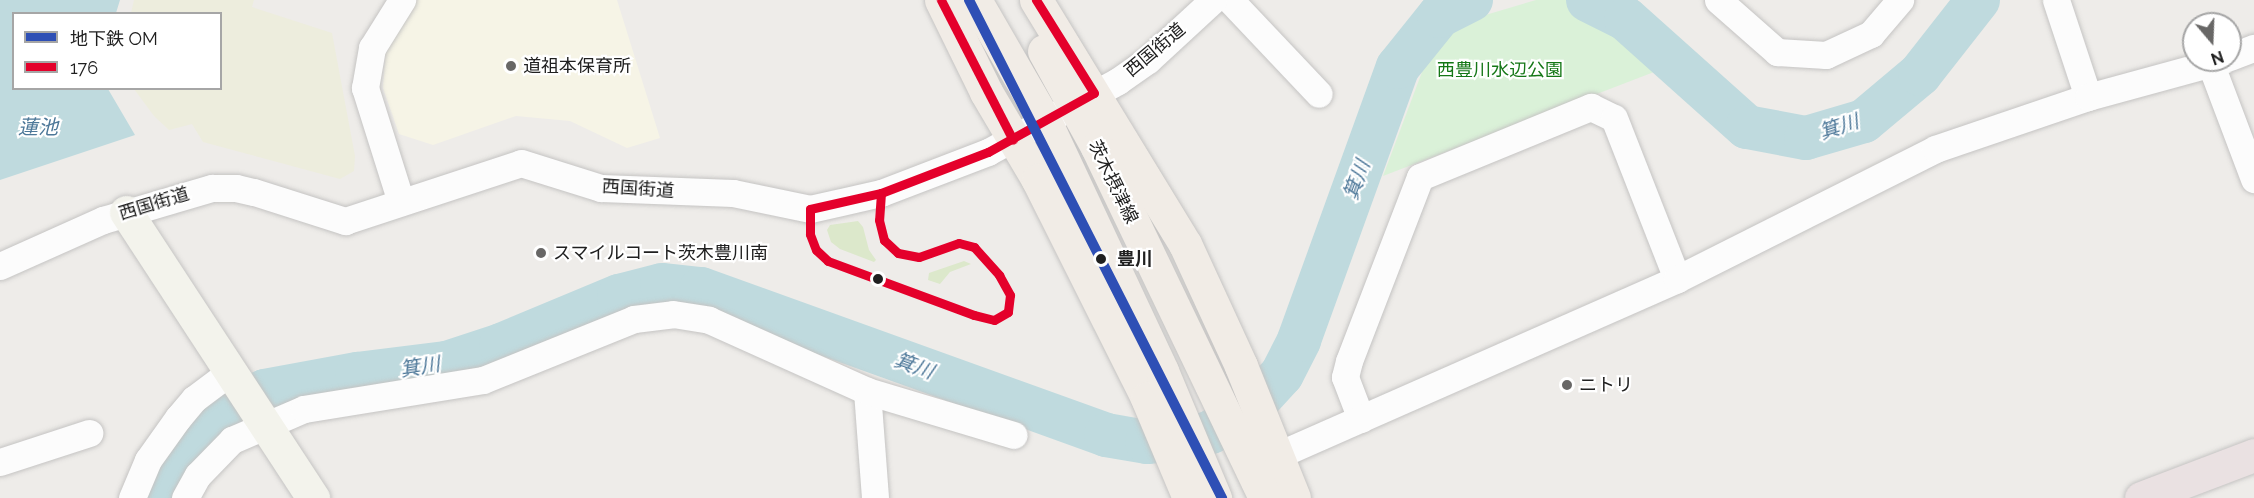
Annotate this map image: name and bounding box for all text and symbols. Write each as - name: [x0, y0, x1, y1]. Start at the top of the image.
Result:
- legend: [12, 12, 222, 90]
- north arrow: [2182, 12, 2242, 72]
- street label: 西国街道: [1120, 19, 1190, 81]
- text: 地下鉄 OM: [70, 28, 158, 49]
- text: N: [2209, 47, 2226, 69]
- place label: 道祖本保育所: [523, 55, 631, 77]
- text: 176: [70, 57, 98, 78]
- marker: 道祖本保育所: [504, 59, 518, 73]
- park label: 西豊川水辺公園: [1437, 59, 1563, 81]
- water label: 箕川: [1816, 109, 1862, 145]
- water label: 蓮池: [18, 115, 58, 139]
- street label: 茨木摂津線: [1084, 137, 1142, 227]
- water label: 箕川: [1339, 157, 1375, 203]
- street label: 西国街道: [601, 176, 675, 202]
- street label: 西国街道: [116, 183, 192, 225]
- place label: スマイルコート茨木豊川南: [553, 242, 769, 264]
- marker: スマイルコート茨木豊川南: [534, 246, 548, 260]
- marker: 豊川: [1090, 248, 1112, 270]
- place label: 豊川: [1117, 248, 1153, 270]
- unlabelled marker: [872, 273, 884, 285]
- water label: 箕川: [891, 348, 937, 384]
- water label: 箕川: [398, 352, 442, 382]
- place label: ニトリ: [1579, 374, 1633, 396]
- marker: ニトリ: [1560, 378, 1574, 392]

